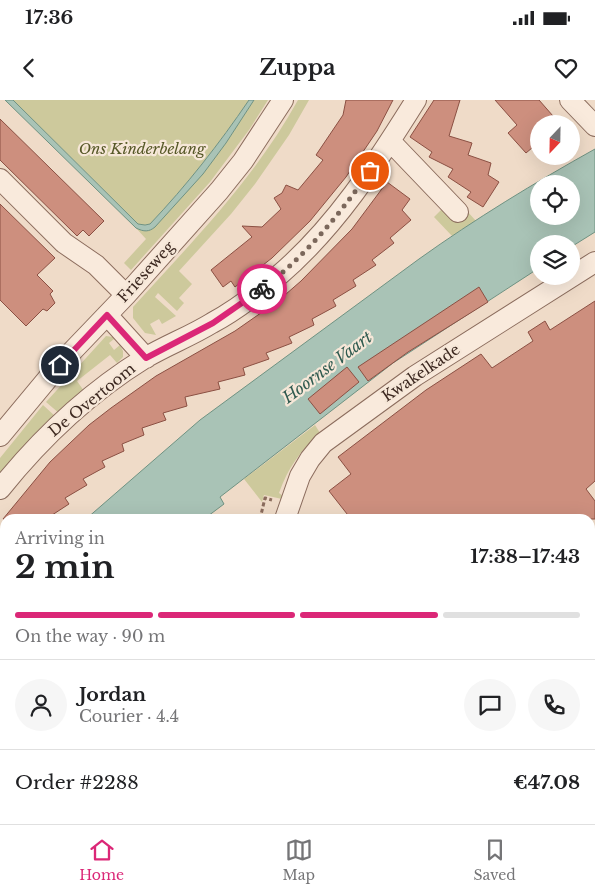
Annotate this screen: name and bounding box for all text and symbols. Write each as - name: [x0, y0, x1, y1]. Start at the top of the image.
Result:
- text: 17:36: [25, 6, 73, 29]
- icon: back: [15, 54, 43, 82]
- text: Zuppa: [259, 54, 336, 81]
- icon: heart: [552, 54, 580, 82]
- north arrow: [530, 115, 580, 165]
- map controls: [530, 115, 580, 285]
- park label: Ons Kinderbelang: [79, 139, 206, 158]
- pin: [349, 150, 391, 192]
- icon: bag: [356, 157, 384, 185]
- button: locate: [530, 175, 580, 225]
- button: layers: [530, 235, 580, 285]
- street label: Frieseweg: [113, 236, 179, 306]
- courier: [237, 264, 287, 314]
- icon: bike: [248, 275, 276, 303]
- water label: Hoornse Vaart: [277, 327, 376, 408]
- street label: Kwakelkade: [378, 340, 463, 406]
- pin: [39, 344, 81, 386]
- icon: home: [46, 351, 74, 379]
- street label: De Overtoom: [44, 359, 139, 440]
- text: Arriving in: [15, 528, 105, 548]
- text: 17:38–17:43: [470, 545, 580, 568]
- text: 2 min: [15, 547, 115, 587]
- text: On the way · 90 m: [15, 626, 165, 646]
- button: person: [15, 679, 67, 731]
- button: chat: [464, 679, 516, 731]
- button: phone: [528, 679, 580, 731]
- text: Jordan: [79, 683, 146, 706]
- text: Courier · 4.4: [79, 706, 179, 726]
- text: Order #2288: [15, 771, 139, 794]
- text: €47.08: [513, 771, 580, 794]
- tab: Home: [79, 836, 124, 884]
- tab: Map: [283, 836, 315, 884]
- tab: Saved: [474, 836, 516, 884]

